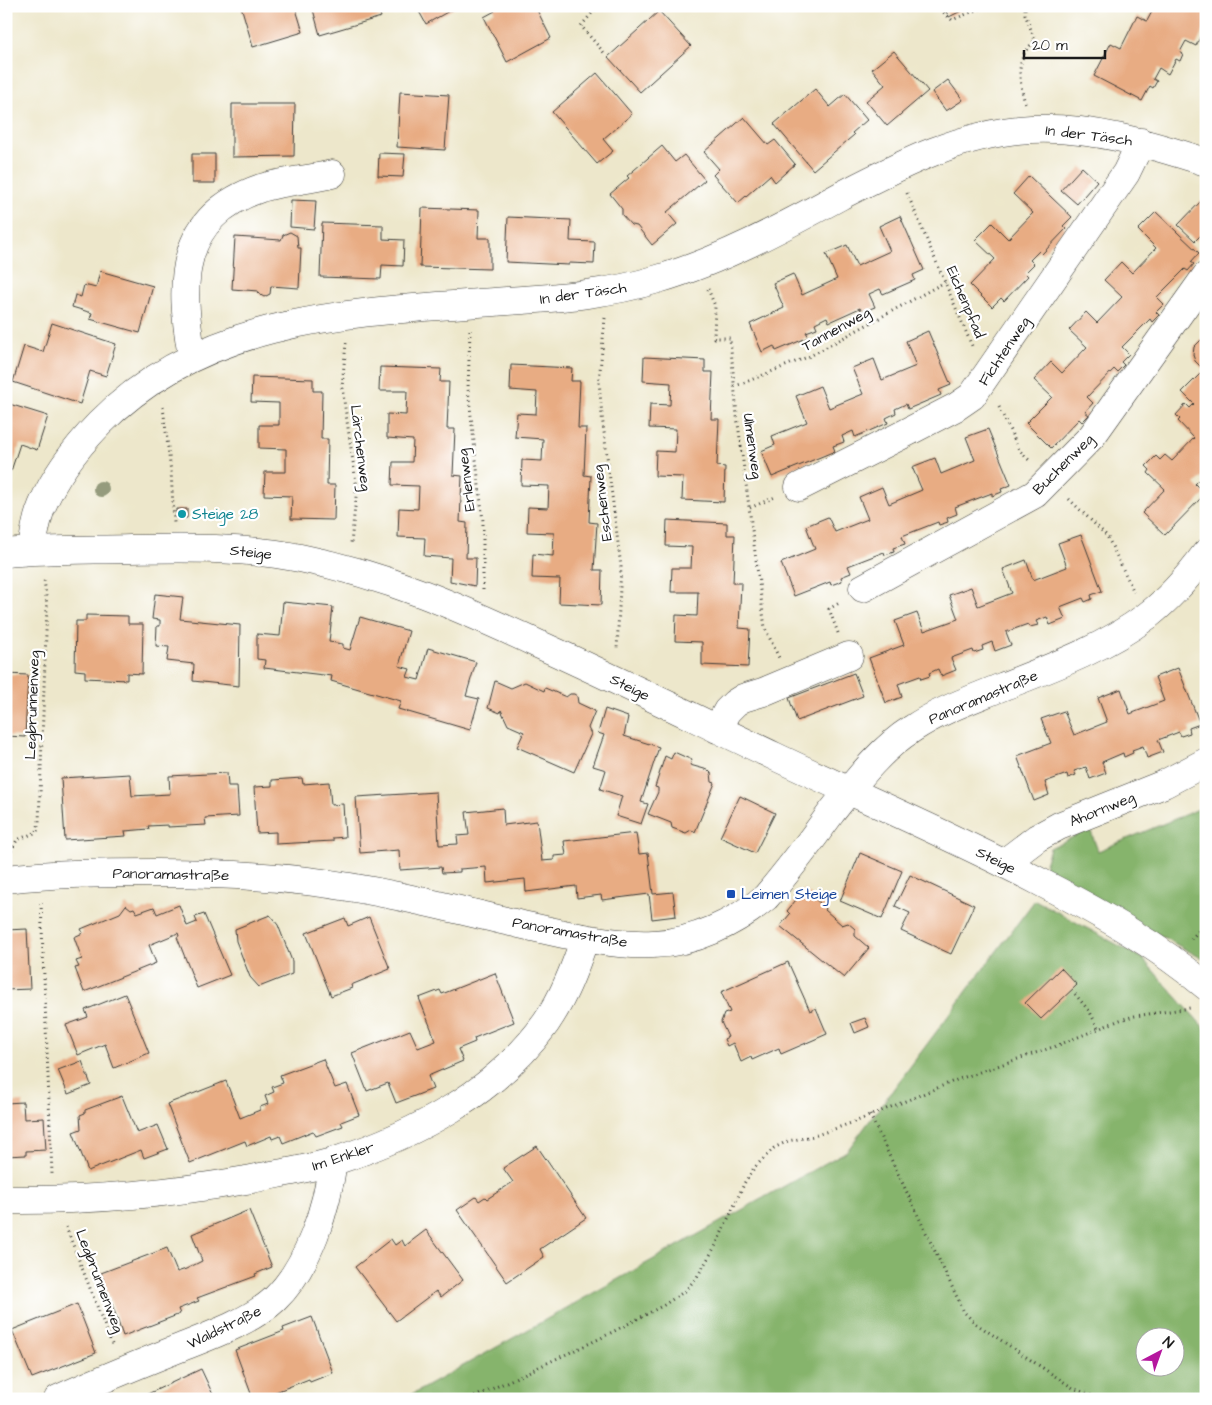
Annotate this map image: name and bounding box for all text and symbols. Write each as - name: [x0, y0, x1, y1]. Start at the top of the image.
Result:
- scale bar: [1024, 28, 1106, 60]
- text: 20 m: [1032, 35, 1068, 56]
- street label: In der Täsch: [1044, 120, 1134, 151]
- street label: Eichenpfad: [941, 263, 990, 342]
- street label: In der Täsch: [538, 277, 628, 310]
- street label: Tannenweg: [798, 302, 875, 358]
- street label: Fichtenweg: [974, 312, 1036, 391]
- street label: Lärchenweg: [344, 404, 376, 493]
- street label: Ulmenweg: [737, 412, 768, 481]
- street label: Buchenweg: [1028, 429, 1100, 500]
- street label: Erlenweg: [452, 447, 482, 513]
- street label: Eschenweg: [587, 463, 619, 542]
- place label: Steige 28: [192, 504, 259, 526]
- marker: Steige 28: [176, 508, 188, 520]
- street label: Steige: [229, 540, 273, 566]
- street label: Legbrunnenweg: [20, 650, 46, 760]
- street label: Panoramastraße: [925, 665, 1041, 730]
- street label: Steige: [606, 669, 653, 707]
- street label: Ahornweg: [1066, 787, 1139, 833]
- street label: Steige: [972, 842, 1019, 880]
- street label: Panoramastraße: [112, 863, 229, 886]
- place label: Leimen Steige: [741, 884, 837, 906]
- marker: Leimen Steige: [725, 888, 737, 900]
- street label: Panoramastraße: [511, 912, 629, 953]
- street label: Im Enkler: [309, 1137, 377, 1176]
- street label: Legbrunnenweg: [69, 1226, 129, 1336]
- street label: Waldstraße: [184, 1300, 265, 1354]
- north arrow: [1134, 1328, 1184, 1378]
- text: N: [1158, 1333, 1178, 1354]

